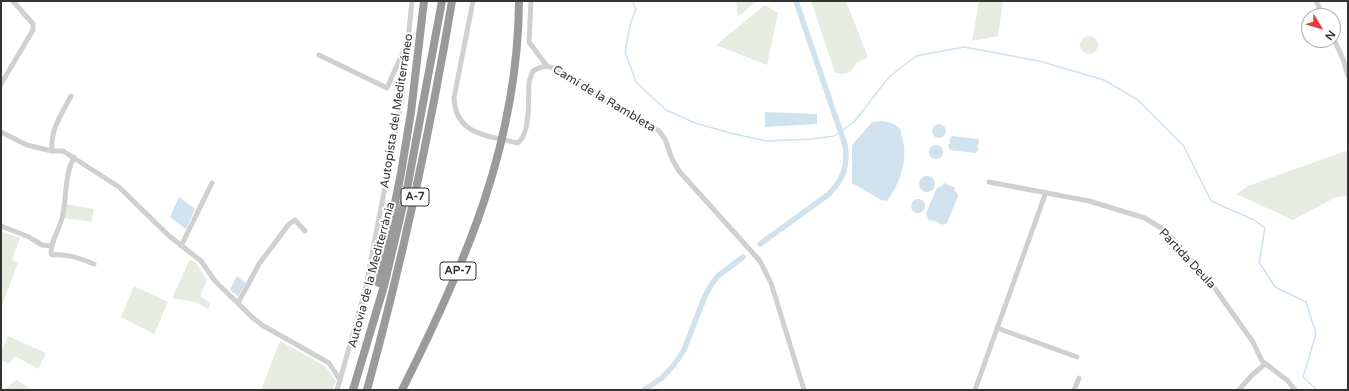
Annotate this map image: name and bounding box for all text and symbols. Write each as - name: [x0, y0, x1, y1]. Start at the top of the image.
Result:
- north arrow: [1301, 8, 1341, 48]
- text: N: [1322, 28, 1338, 43]
- street label: Autopista del Mediterráneo: [378, 33, 416, 189]
- street label: Camí de la Rambleta: [550, 63, 658, 135]
- road number: A-7: [401, 188, 429, 206]
- street label: Autovia de la Mediterrània: [346, 201, 398, 349]
- street label: Partida Deula: [1156, 226, 1218, 292]
- road number: AP-7: [440, 262, 476, 280]

